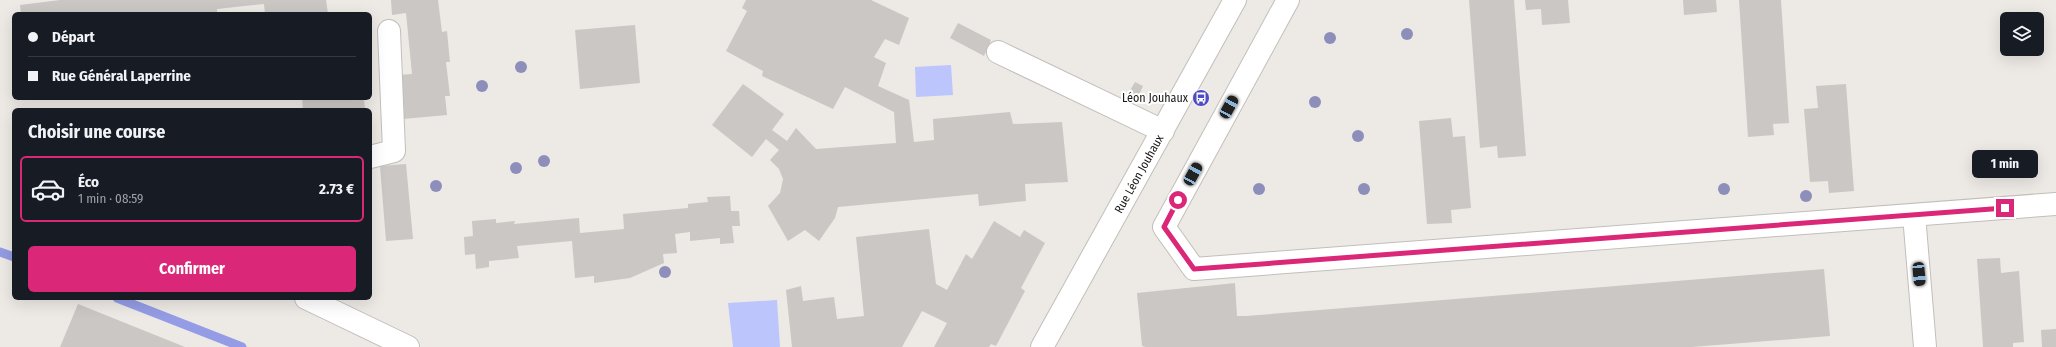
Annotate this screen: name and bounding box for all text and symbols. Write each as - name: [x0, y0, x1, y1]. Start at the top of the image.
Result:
- map controls: [2000, 12, 2044, 56]
- button: layers: [2000, 12, 2044, 56]
- text: Départ: [52, 28, 95, 46]
- text: Rue Général Laperrine: [52, 67, 191, 85]
- bus stop icon: Léon Jouhaux: [1191, 88, 1211, 108]
- place label: Léon Jouhaux: [1122, 91, 1189, 105]
- car: [1218, 94, 1240, 120]
- text: Choisir une course: [28, 121, 165, 143]
- street label: Rue Léon Jouhaux: [1112, 132, 1167, 216]
- callout: 1 min: [1972, 150, 2038, 178]
- text: 1 min: [1991, 156, 2019, 171]
- car: [1182, 161, 1204, 187]
- icon: car: [30, 171, 66, 207]
- text: Éco: [78, 173, 99, 191]
- text: 2.73 €: [319, 180, 354, 198]
- text: 1 min · 08:59: [78, 191, 143, 206]
- route start: [1169, 191, 1187, 209]
- route end: [1996, 199, 2014, 217]
- button: Confirmer: [28, 246, 356, 292]
- car: [1912, 262, 1926, 286]

